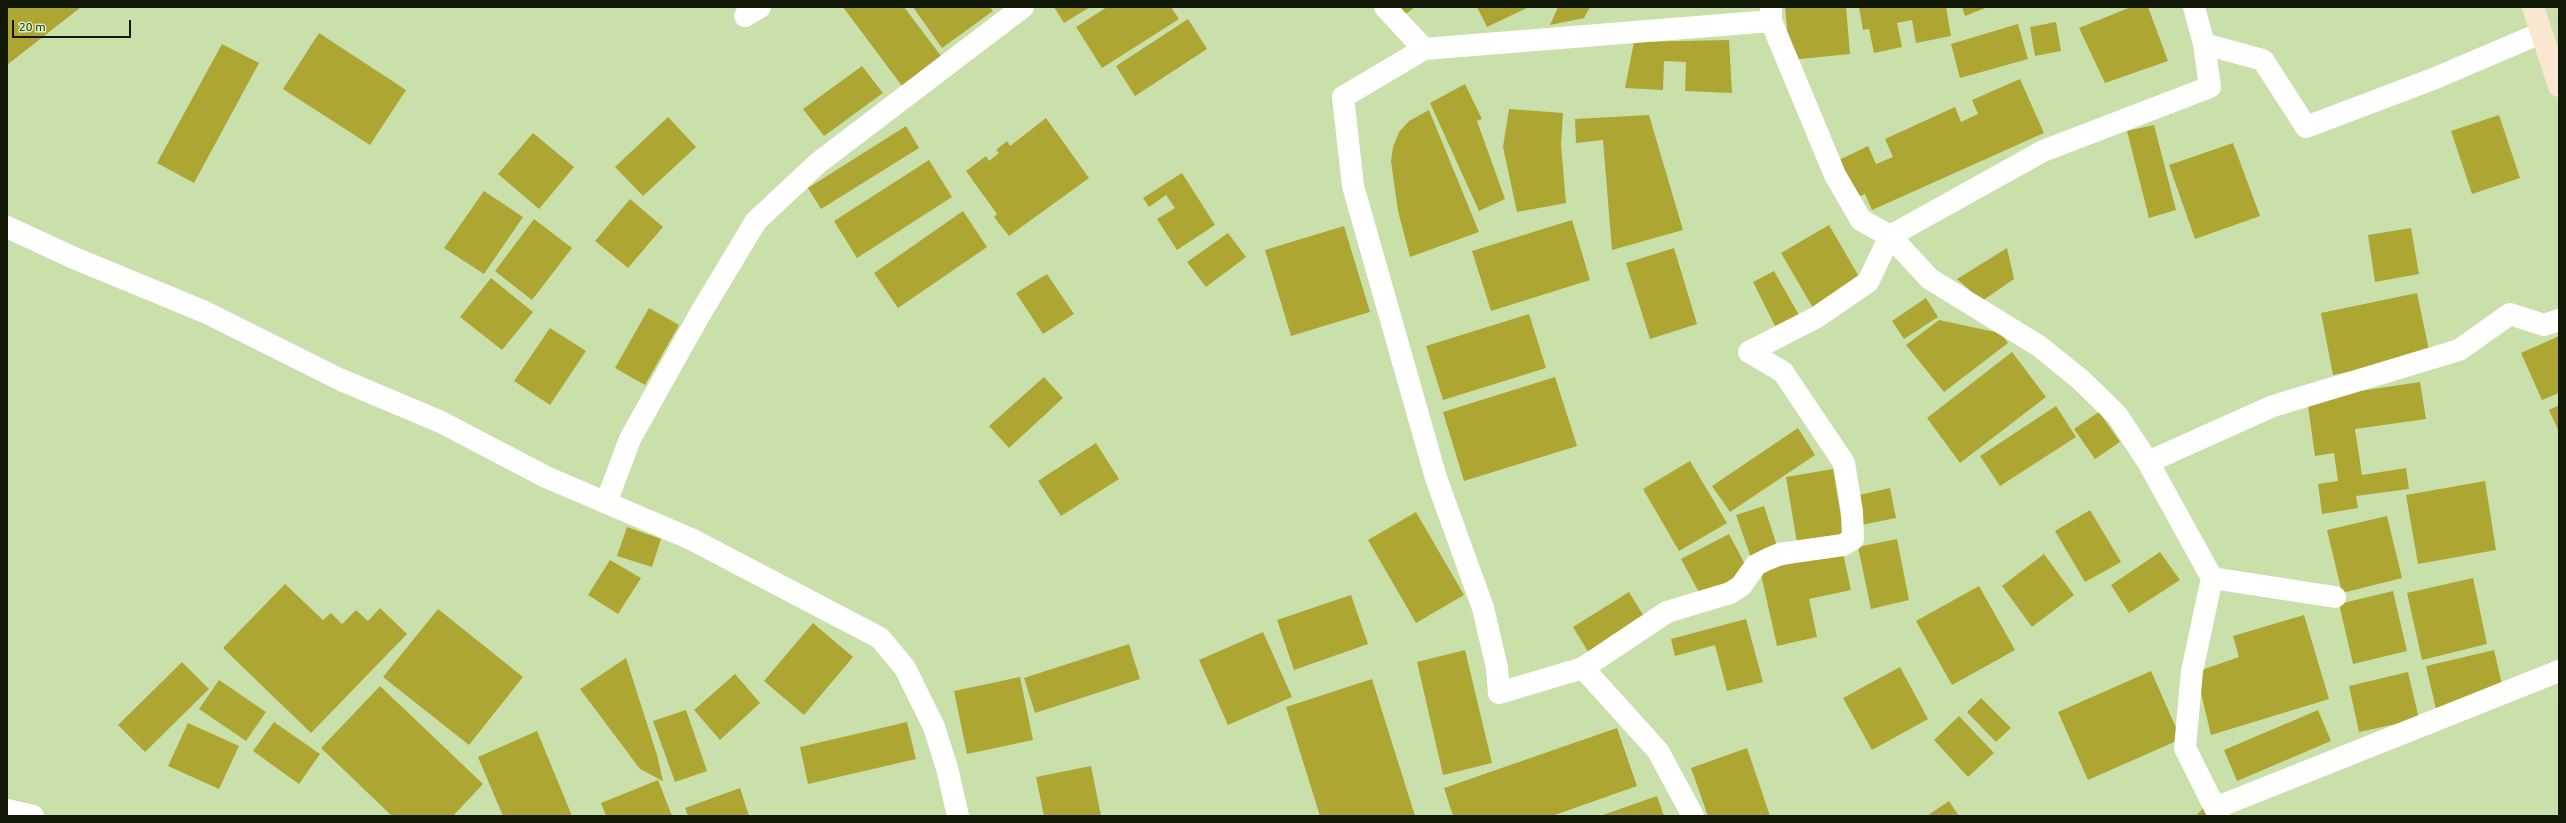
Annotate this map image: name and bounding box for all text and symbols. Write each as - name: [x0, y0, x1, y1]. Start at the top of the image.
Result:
- scale bar: [14, 12, 133, 38]
- text: 20 m: [19, 20, 46, 33]

